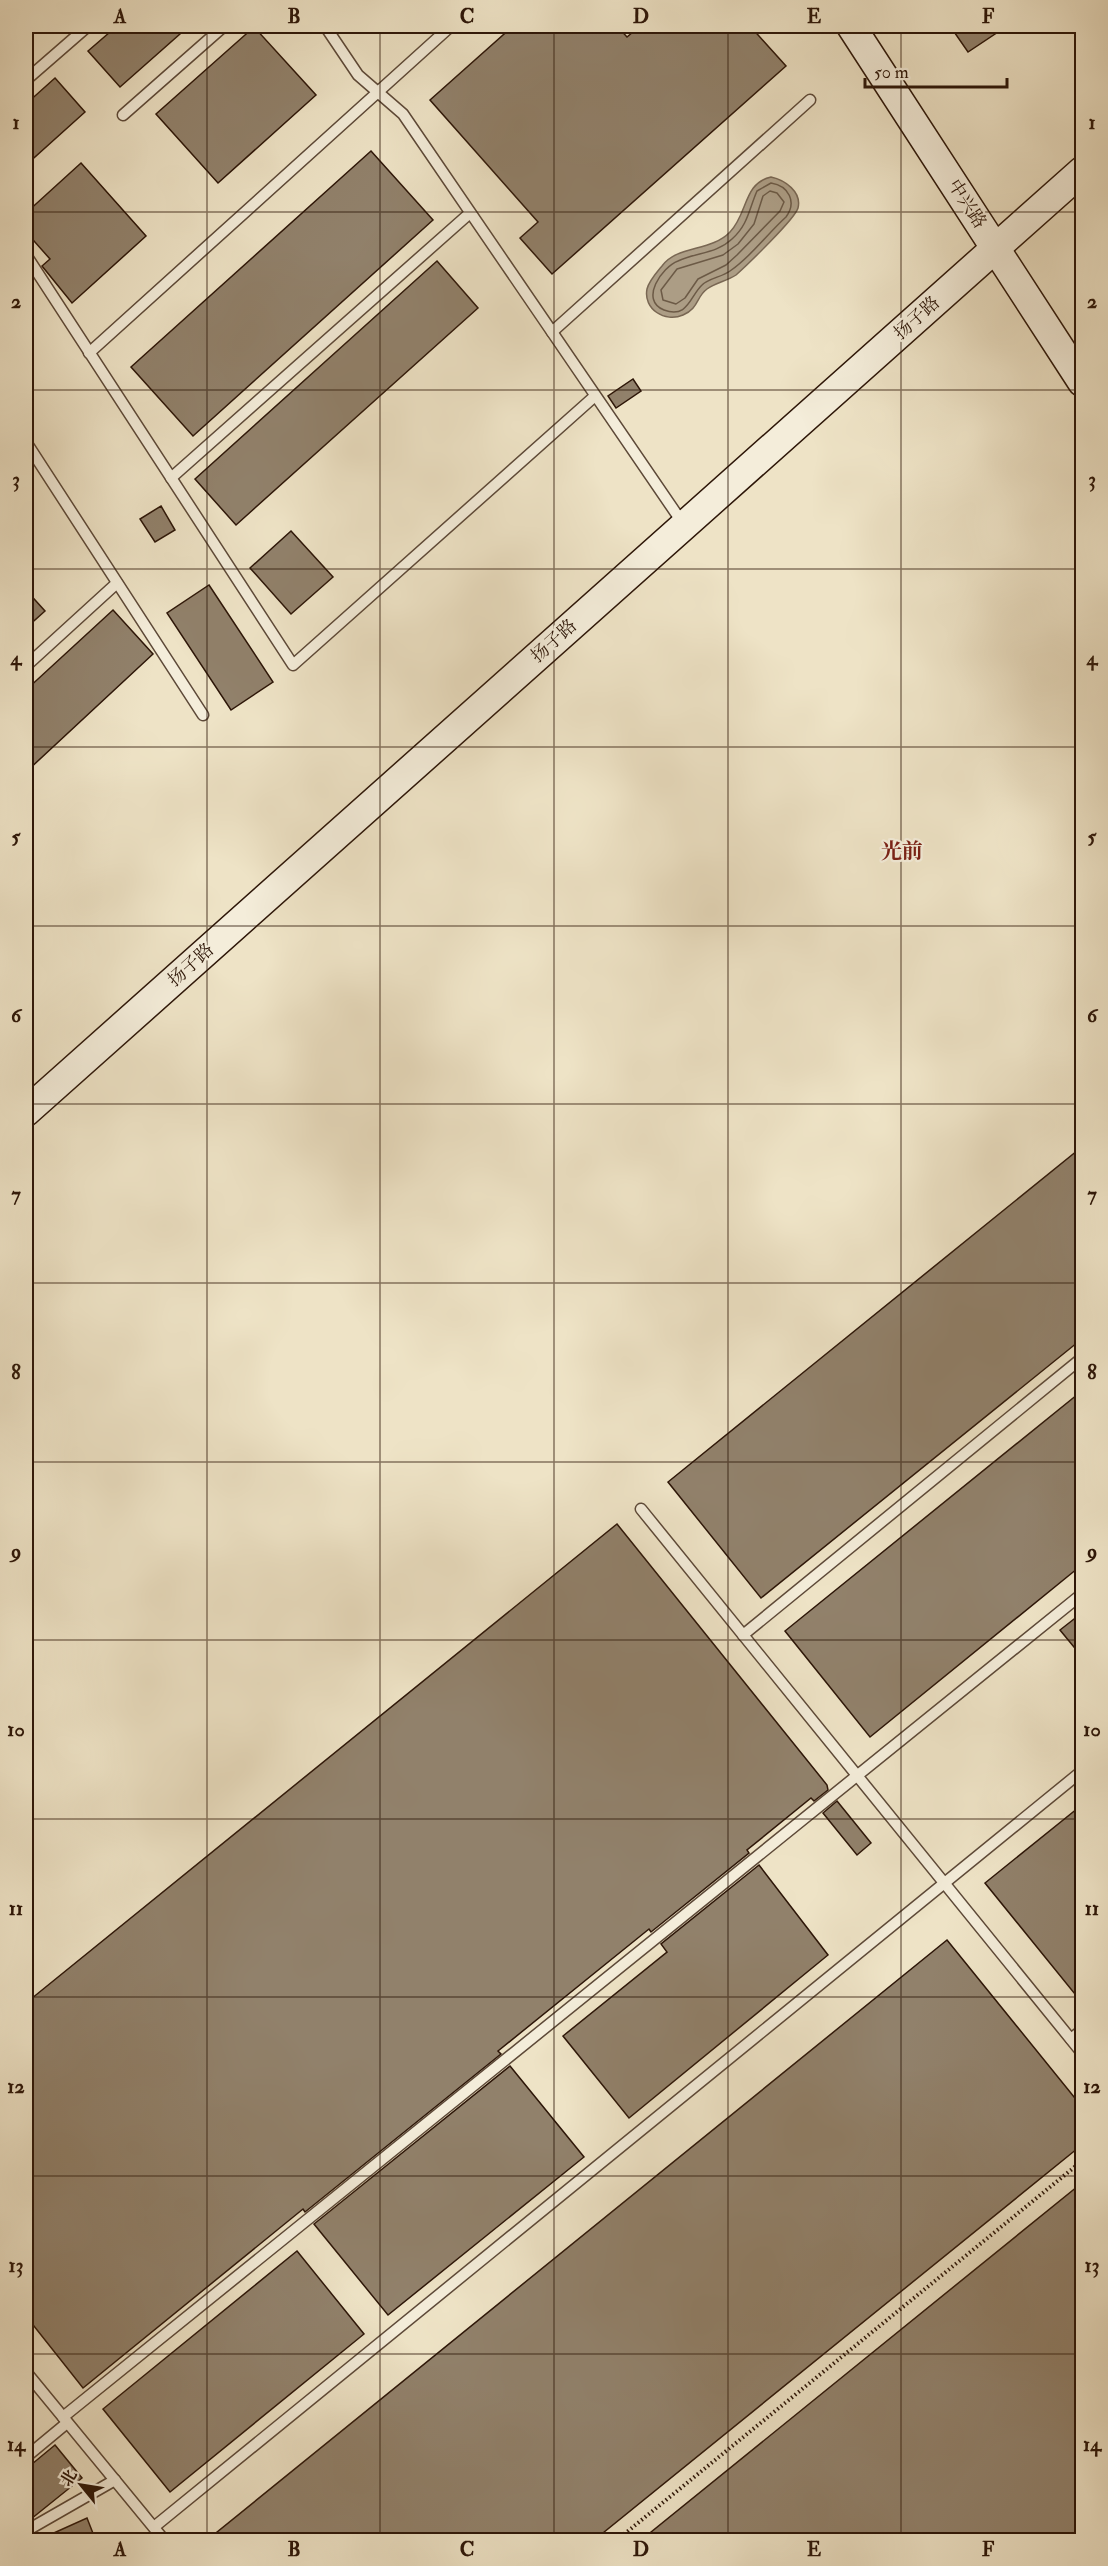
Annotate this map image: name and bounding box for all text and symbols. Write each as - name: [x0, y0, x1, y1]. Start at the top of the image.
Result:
- text: A: [113, 4, 127, 29]
- text: B: [287, 4, 301, 29]
- text: C: [460, 4, 474, 29]
- text: D: [633, 4, 649, 29]
- text: E: [807, 4, 822, 29]
- text: F: [982, 4, 995, 29]
- scale bar: [865, 51, 1008, 89]
- text: 50 m: [874, 61, 909, 84]
- text: 1: [12, 110, 20, 135]
- text: 1: [1088, 110, 1096, 135]
- street label: 中兴路: [943, 175, 991, 233]
- text: 2: [11, 289, 21, 314]
- text: 2: [1087, 289, 1097, 314]
- street label: 扬子路: [889, 291, 945, 345]
- text: 3: [12, 467, 20, 492]
- text: 3: [1088, 467, 1096, 492]
- street label: 扬子路: [526, 614, 582, 668]
- text: 4: [10, 646, 23, 671]
- text: 4: [1086, 646, 1099, 671]
- text: 5: [12, 824, 22, 849]
- text: 5: [1088, 824, 1098, 849]
- district label: 光前: [881, 838, 923, 865]
- street label: 扬子路: [163, 938, 219, 992]
- text: 6: [11, 1003, 23, 1028]
- text: 6: [1087, 1003, 1099, 1028]
- text: 7: [11, 1182, 21, 1207]
- text: 7: [1087, 1182, 1097, 1207]
- text: 8: [11, 1360, 21, 1385]
- text: 8: [1087, 1360, 1097, 1385]
- text: 9: [9, 1539, 21, 1564]
- text: 9: [1085, 1539, 1097, 1564]
- text: 10: [7, 1717, 25, 1742]
- text: 10: [1083, 1717, 1101, 1742]
- text: 11: [9, 1896, 23, 1921]
- text: 11: [1085, 1896, 1099, 1921]
- text: 12: [7, 2074, 25, 2099]
- text: 12: [1083, 2074, 1101, 2099]
- text: 13: [9, 2253, 23, 2278]
- text: 13: [1085, 2253, 1099, 2278]
- text: 14: [7, 2432, 26, 2457]
- text: 14: [1083, 2432, 1102, 2457]
- north arrow: [51, 2455, 111, 2515]
- text: 北: [56, 2466, 82, 2490]
- text: A: [113, 2537, 127, 2562]
- text: B: [287, 2537, 301, 2562]
- text: C: [460, 2537, 474, 2562]
- text: D: [633, 2537, 649, 2562]
- text: E: [807, 2537, 822, 2562]
- text: F: [982, 2537, 995, 2562]

